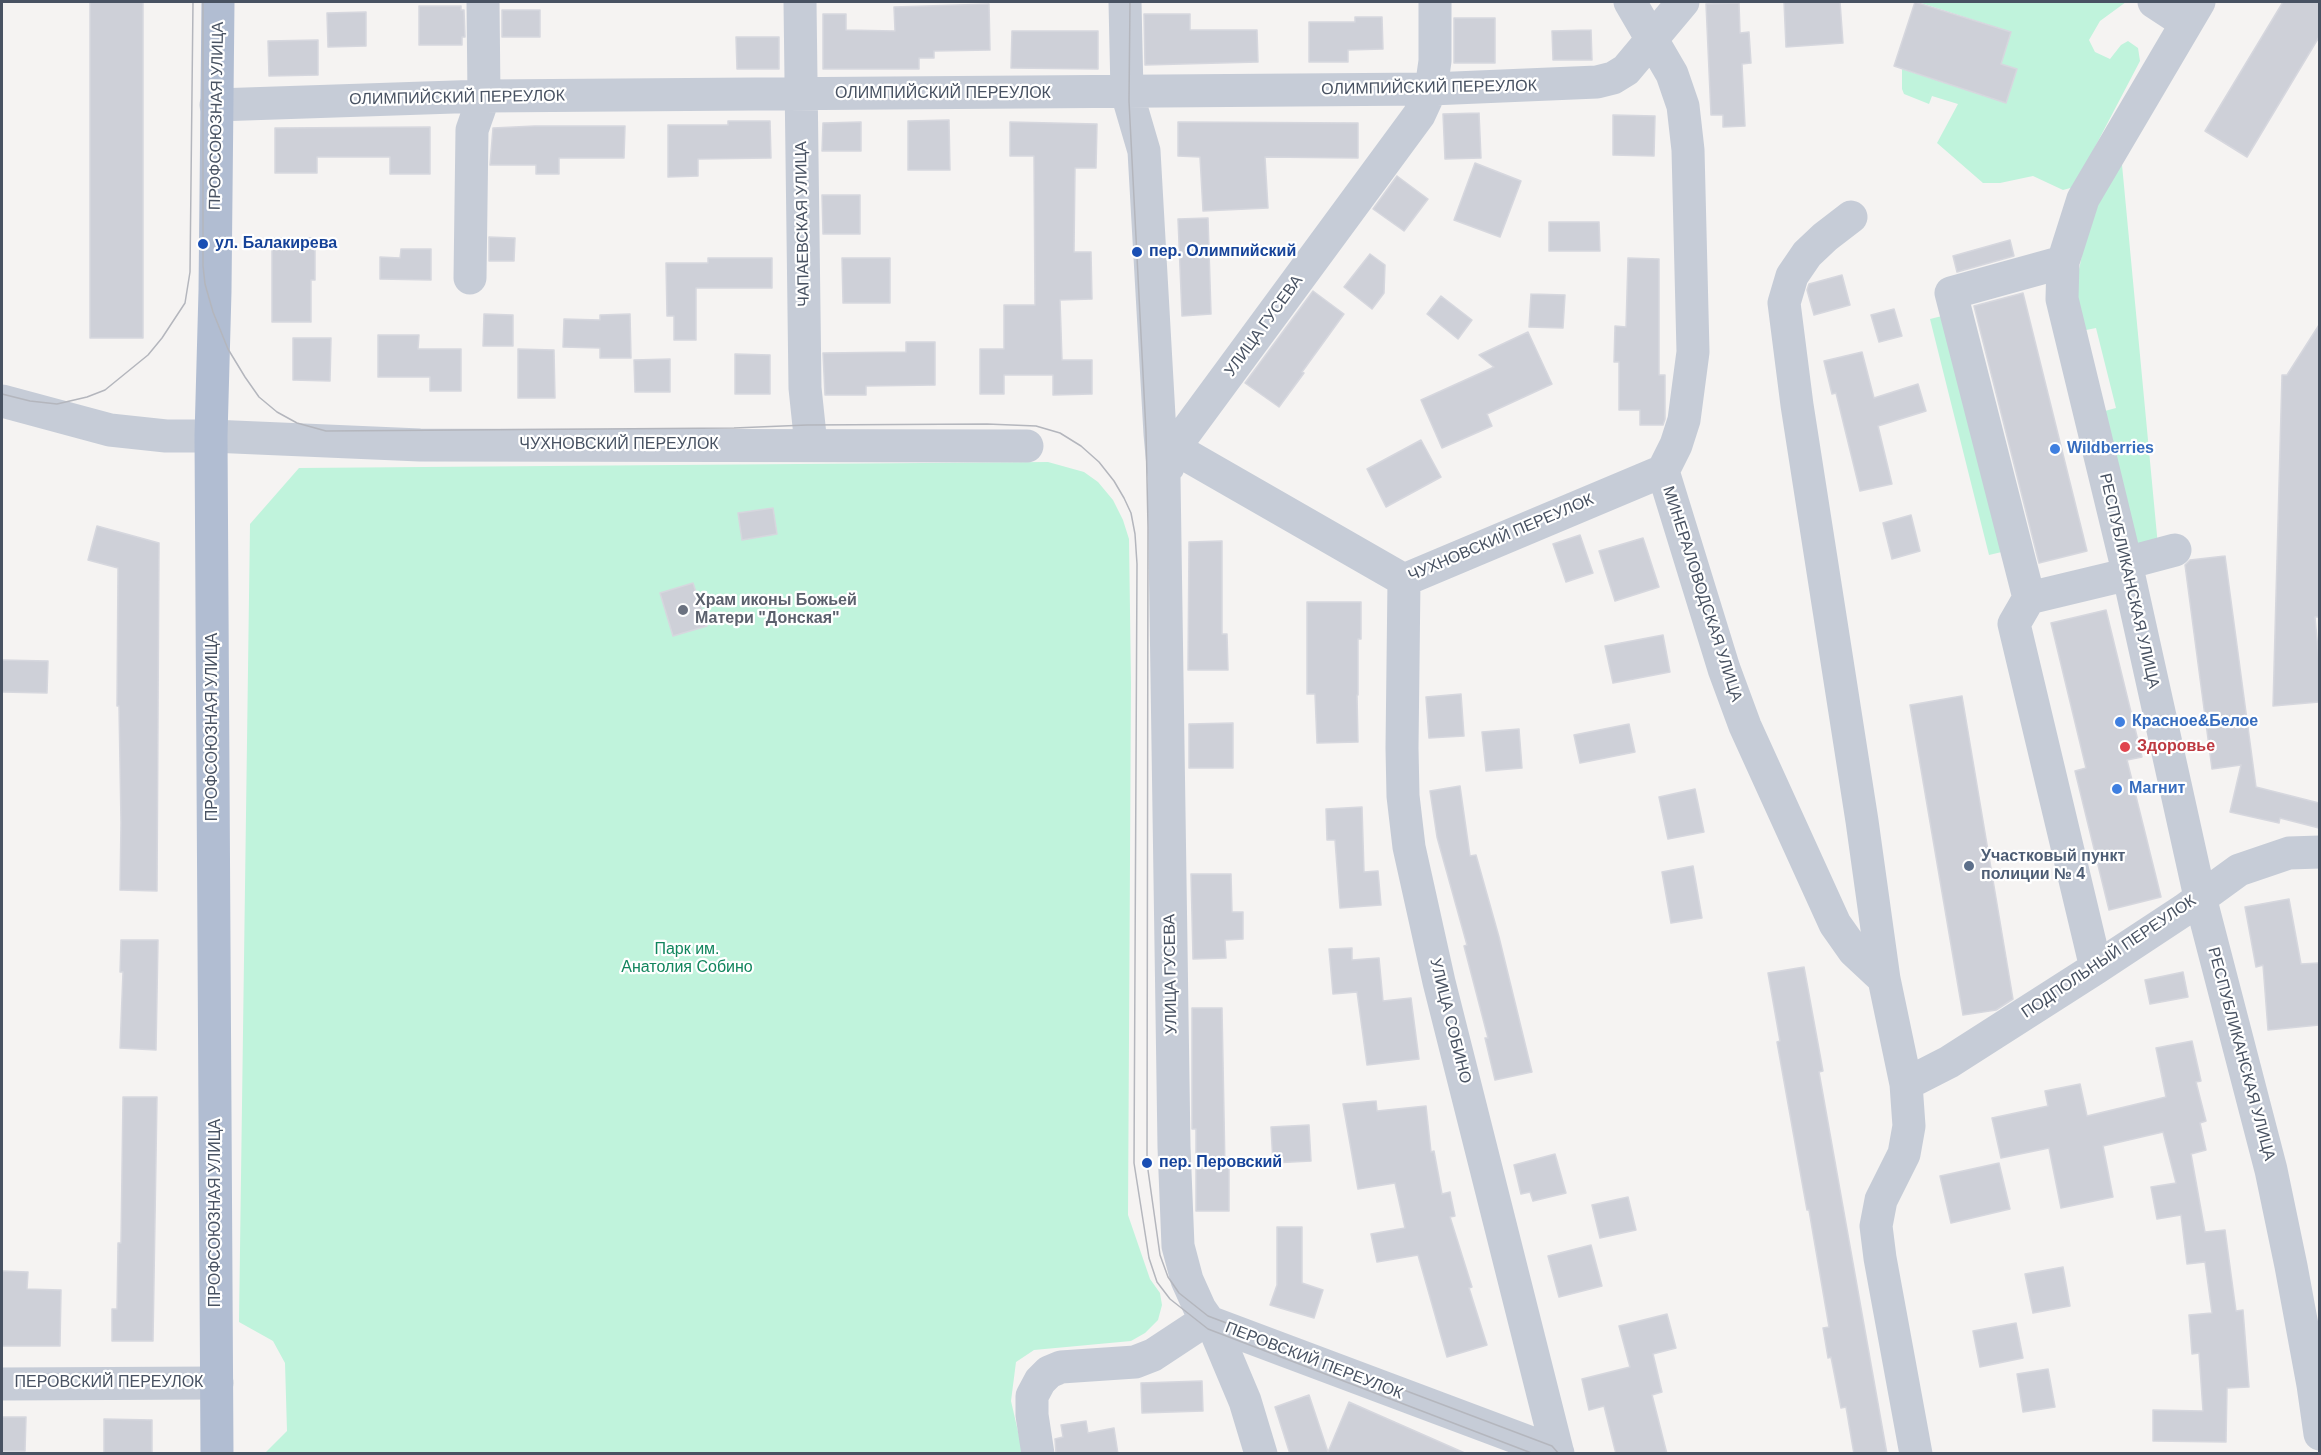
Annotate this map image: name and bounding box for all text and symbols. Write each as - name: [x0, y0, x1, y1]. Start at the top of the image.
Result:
- street label: ПРОФСОЮЗНАЯ УЛИЦА: [206, 22, 228, 210]
- street label: ОЛИМПИЙСКИЙ ПЕРЕУЛОК: [1321, 77, 1537, 99]
- street label: ОЛИМПИЙСКИЙ ПЕРЕУЛОК: [835, 84, 1051, 104]
- street label: ОЛИМПИЙСКИЙ ПЕРЕУЛОК: [349, 87, 565, 109]
- street label: ЧАПАЕВСКАЯ УЛИЦА: [792, 141, 814, 307]
- place label: ул. Балакирева: [215, 234, 337, 254]
- marker: ул. Балакирева: [196, 237, 210, 251]
- place label: пер. Олимпийский: [1149, 242, 1296, 262]
- marker: пер. Олимпийский: [1130, 245, 1144, 259]
- street label: УЛИЦА ГУСЕВА: [1221, 272, 1307, 380]
- street label: ЧУХНОВСКИЙ ПЕРЕУЛОК: [519, 435, 719, 455]
- place label: Wildberries: [2067, 439, 2154, 459]
- marker: Wildberries: [2048, 442, 2062, 456]
- street label: РЕСПУБЛИКАНСКАЯ УЛИЦА: [2095, 472, 2163, 690]
- street label: МИНЕРАЛОВОДСКАЯ УЛИЦА: [1658, 484, 1746, 704]
- street label: ЧУХНОВСКИЙ ПЕРЕУЛОК: [1405, 490, 1597, 586]
- place label: Храм иконы Божьей Матери "Донская": [695, 591, 857, 629]
- marker: Храм иконы Божьей Матери "Донская": [676, 603, 690, 617]
- street label: ПРОФСОЮЗНАЯ УЛИЦА: [203, 633, 223, 821]
- place label: Красное&Белое: [2132, 712, 2258, 732]
- marker: Красное&Белое: [2113, 715, 2127, 729]
- place label: Здоровье: [2137, 737, 2215, 757]
- marker: Здоровье: [2118, 740, 2132, 754]
- place label: Магнит: [2129, 779, 2185, 799]
- marker: Магнит: [2110, 782, 2124, 796]
- place label: Участковый пункт полиции № 4: [1981, 847, 2125, 885]
- marker: Участковый пункт полиции № 4: [1962, 859, 1976, 873]
- street label: ПОДПОЛЬНЫЙ ПЕРЕУЛОК: [2018, 891, 2200, 1023]
- street label: УЛИЦА ГУСЕВА: [1160, 914, 1182, 1034]
- park label: Парк им. Анатолия Собино: [621, 940, 753, 978]
- street label: РЕСПУБЛИКАНСКАЯ УЛИЦА: [2203, 945, 2279, 1163]
- street label: УЛИЦА СОБИНО: [1425, 956, 1475, 1086]
- street label: ПРОФСОЮЗНАЯ УЛИЦА: [206, 1119, 226, 1307]
- place label: пер. Перовский: [1159, 1153, 1282, 1173]
- marker: пер. Перовский: [1140, 1156, 1154, 1170]
- street label: ПЕРОВСКИЙ ПЕРЕУЛОК: [1222, 1318, 1406, 1404]
- street label: ПЕРОВСКИЙ ПЕРЕУЛОК: [15, 1373, 203, 1393]

